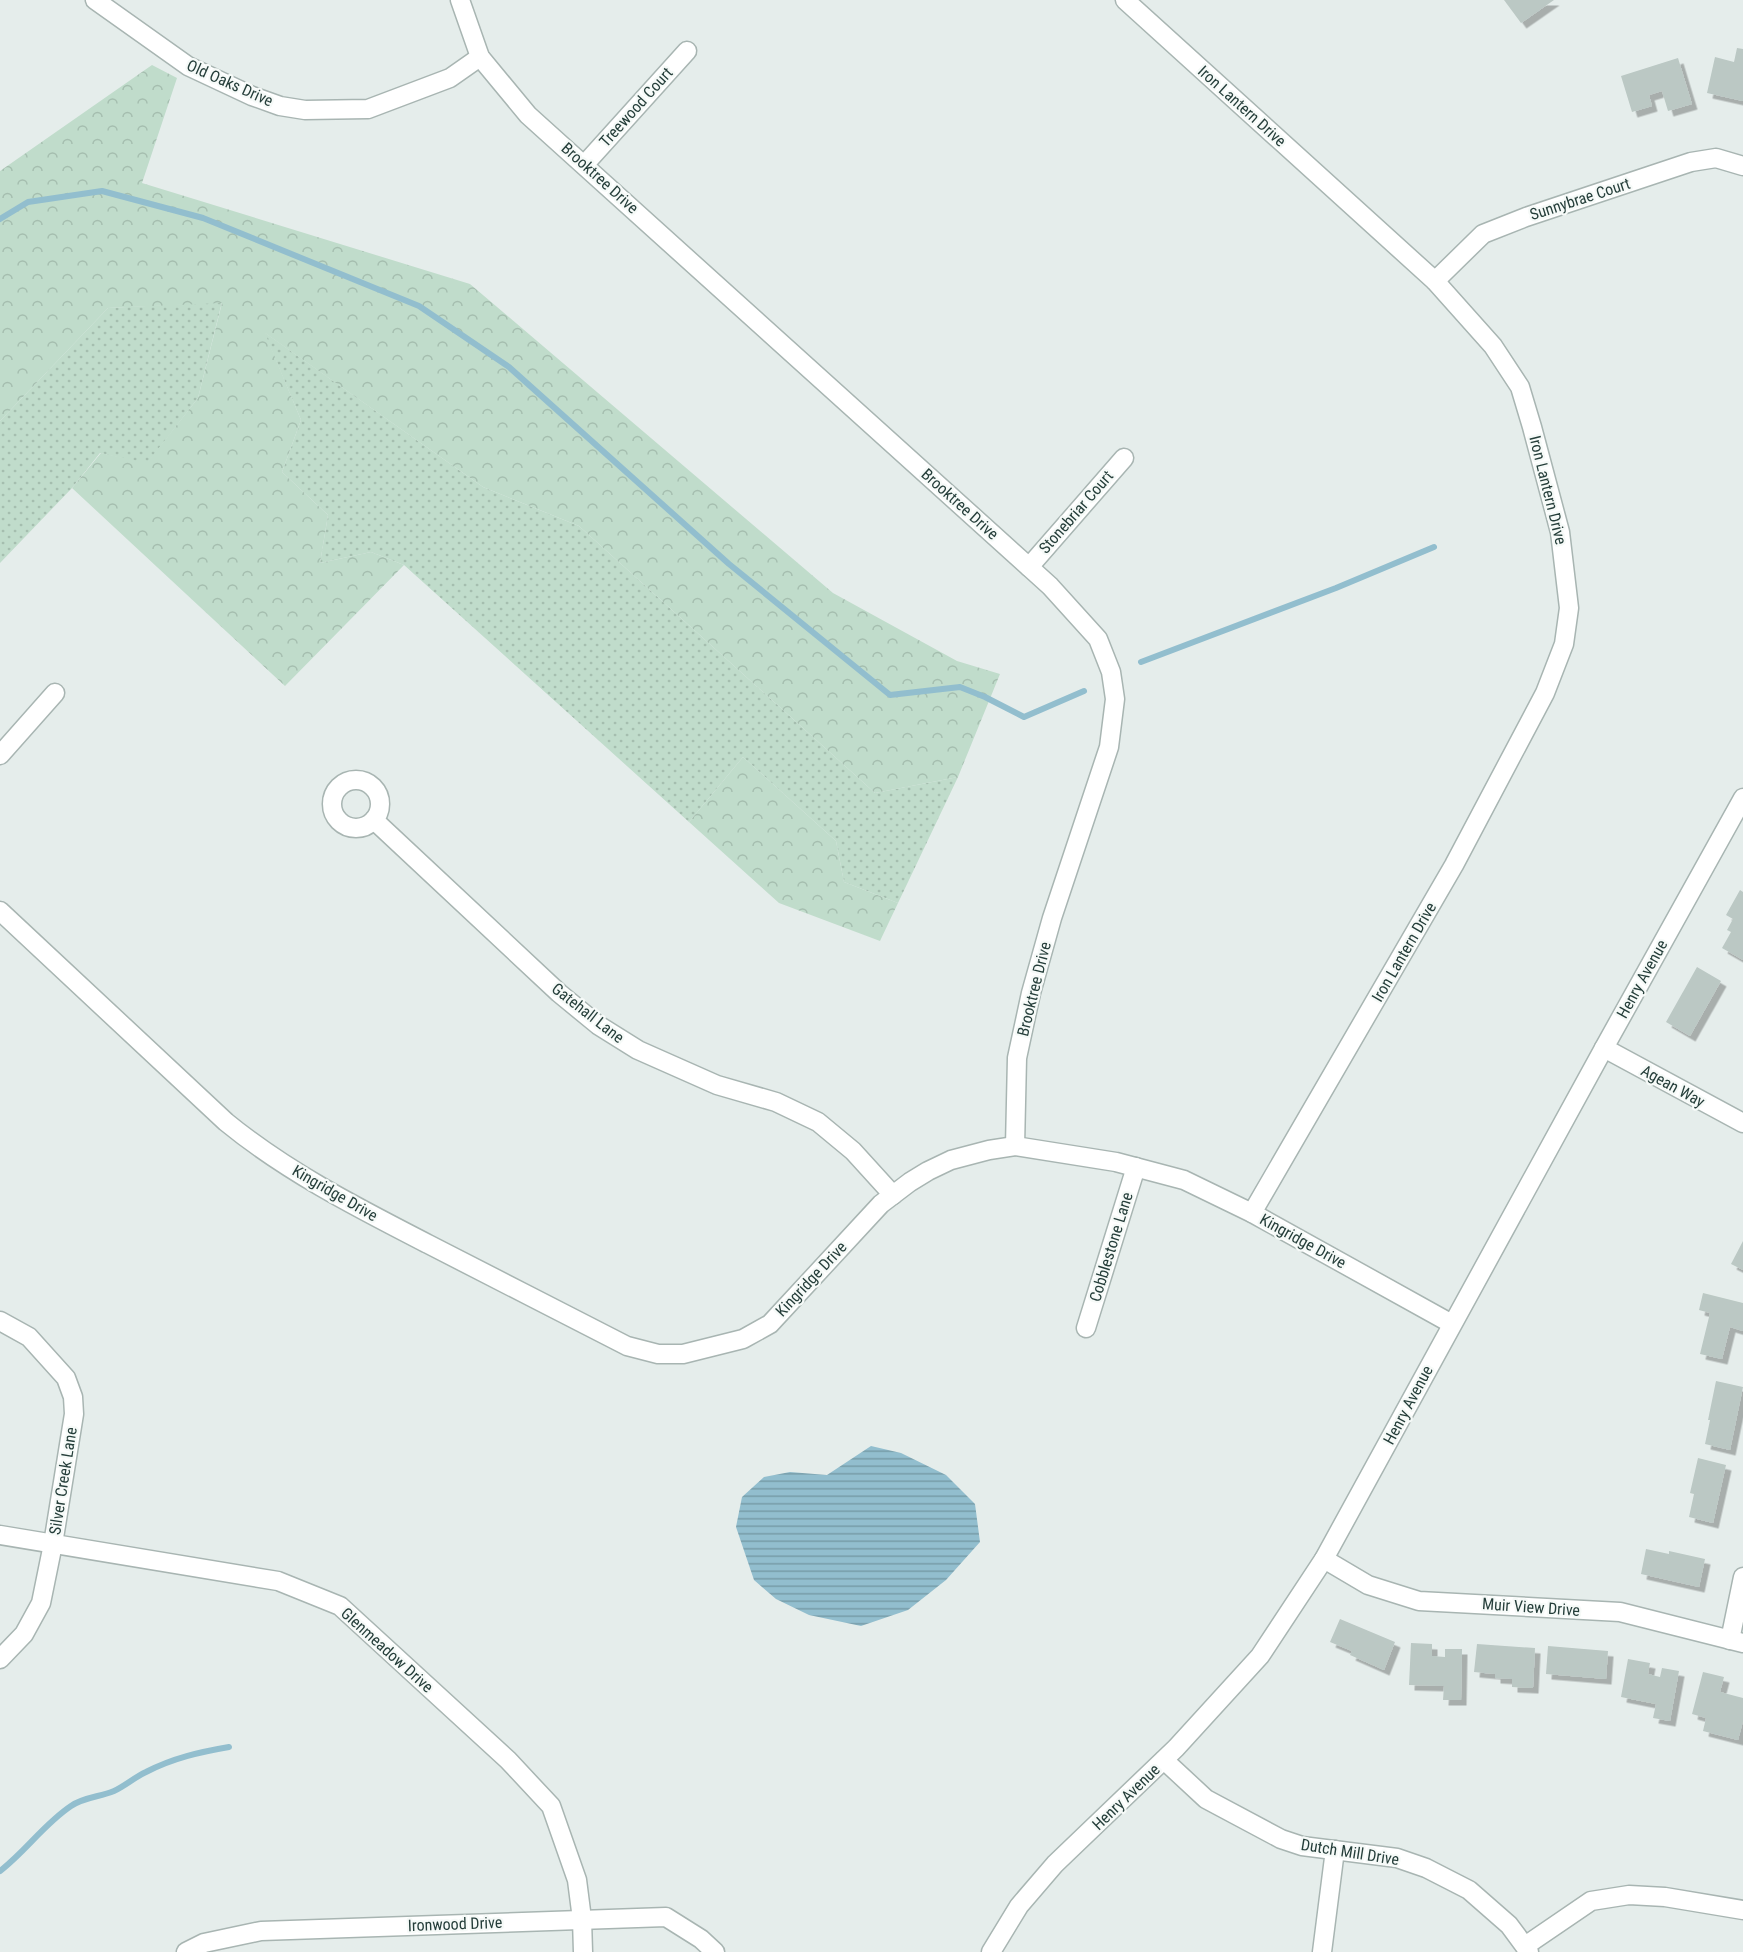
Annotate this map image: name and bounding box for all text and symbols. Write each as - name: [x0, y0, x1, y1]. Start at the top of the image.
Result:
- street label: Old Oaks Drive: [184, 56, 276, 110]
- street label: Iron Lantern Drive: [1194, 62, 1290, 150]
- street label: Treewood Court: [595, 63, 677, 151]
- street label: Brooktree Drive: [558, 139, 642, 217]
- street label: Sunnybrae Court: [1527, 174, 1633, 224]
- street label: Iron Lantern Drive: [1525, 434, 1571, 546]
- street label: Brooktree Drive: [918, 465, 1002, 543]
- street label: Stonebriar Court: [1035, 466, 1117, 557]
- street label: Iron Lantern Drive: [1368, 899, 1440, 1005]
- street label: Henry Avenue: [1613, 937, 1671, 1021]
- street label: Brooktree Drive: [1013, 940, 1055, 1038]
- street label: Gatehall Lane: [548, 979, 628, 1047]
- street label: Agean Way: [1638, 1061, 1708, 1111]
- street label: Kingridge Drive: [289, 1161, 381, 1225]
- street label: Cobblestone Lane: [1085, 1190, 1137, 1304]
- street label: Kingridge Drive: [1257, 1210, 1349, 1272]
- street label: Kingridge Drive: [771, 1238, 851, 1320]
- street label: Henry Avenue: [1379, 1362, 1437, 1448]
- street label: Silver Creek Lane: [45, 1426, 81, 1536]
- street label: Muir View Drive: [1481, 1594, 1581, 1620]
- street label: Glenmeadow Drive: [337, 1604, 437, 1696]
- street label: Henry Avenue: [1088, 1760, 1164, 1834]
- street label: Dutch Mill Drive: [1300, 1835, 1400, 1869]
- street label: Ironwood Drive: [407, 1913, 503, 1935]

